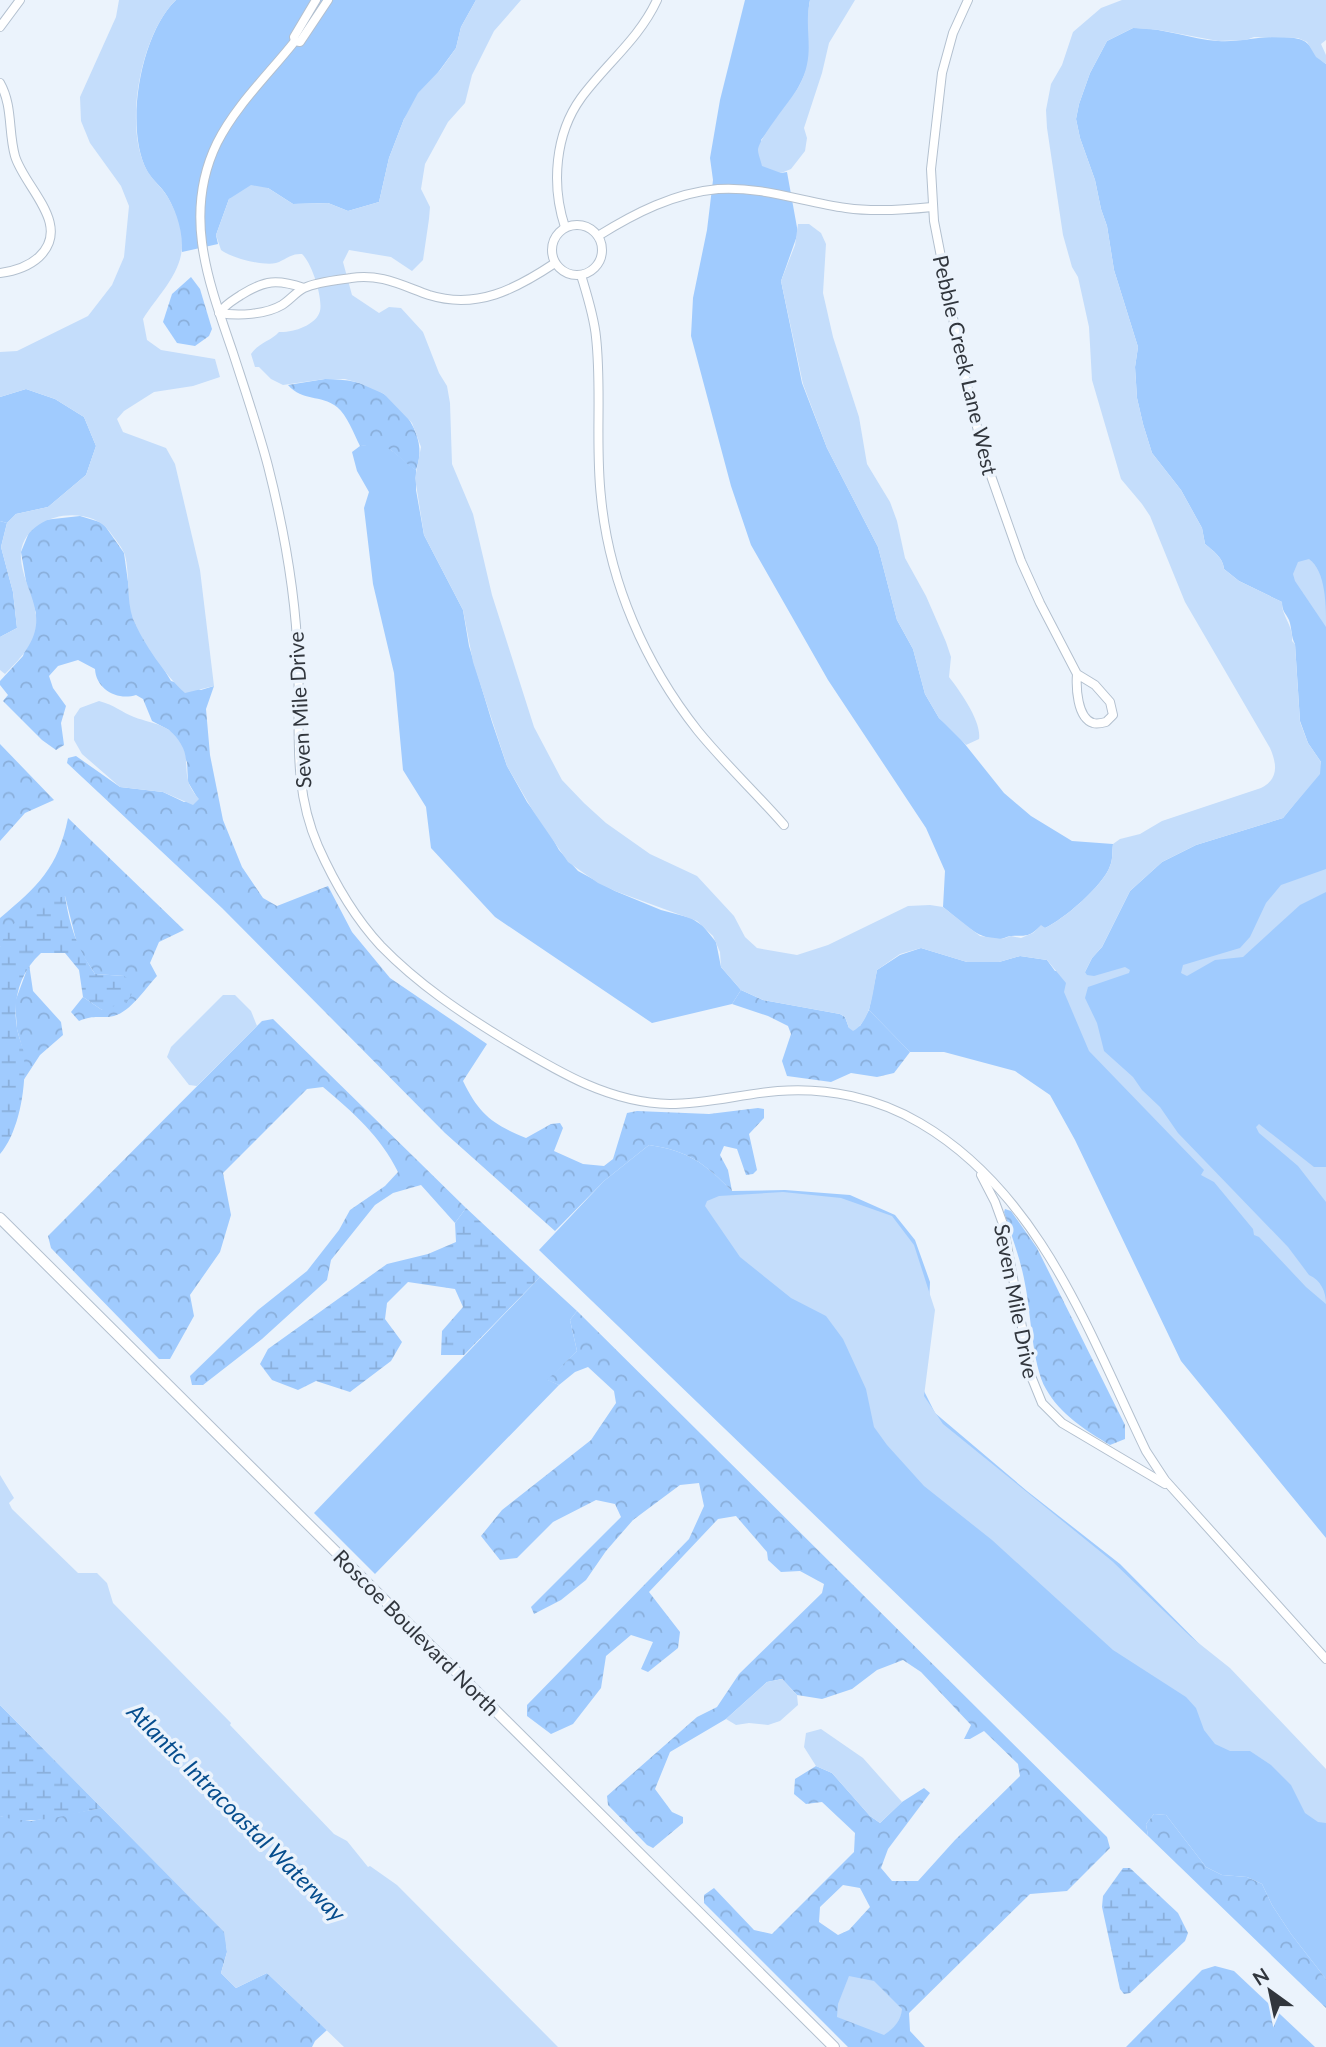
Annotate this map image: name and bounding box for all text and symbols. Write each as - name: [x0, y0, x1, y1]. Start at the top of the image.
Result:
- street label: Pebble Creek Lane West: [929, 253, 1004, 478]
- street label: Seven Mile Drive: [282, 631, 316, 789]
- street label: Seven Mile Drive: [990, 1222, 1044, 1380]
- street label: Roscoe Boulevard North: [329, 1544, 505, 1720]
- water label: Atlantic Intracoastal Waterway: [122, 1697, 352, 1927]
- north arrow: [1235, 1956, 1305, 2026]
- text: N: [1248, 1963, 1273, 1990]

